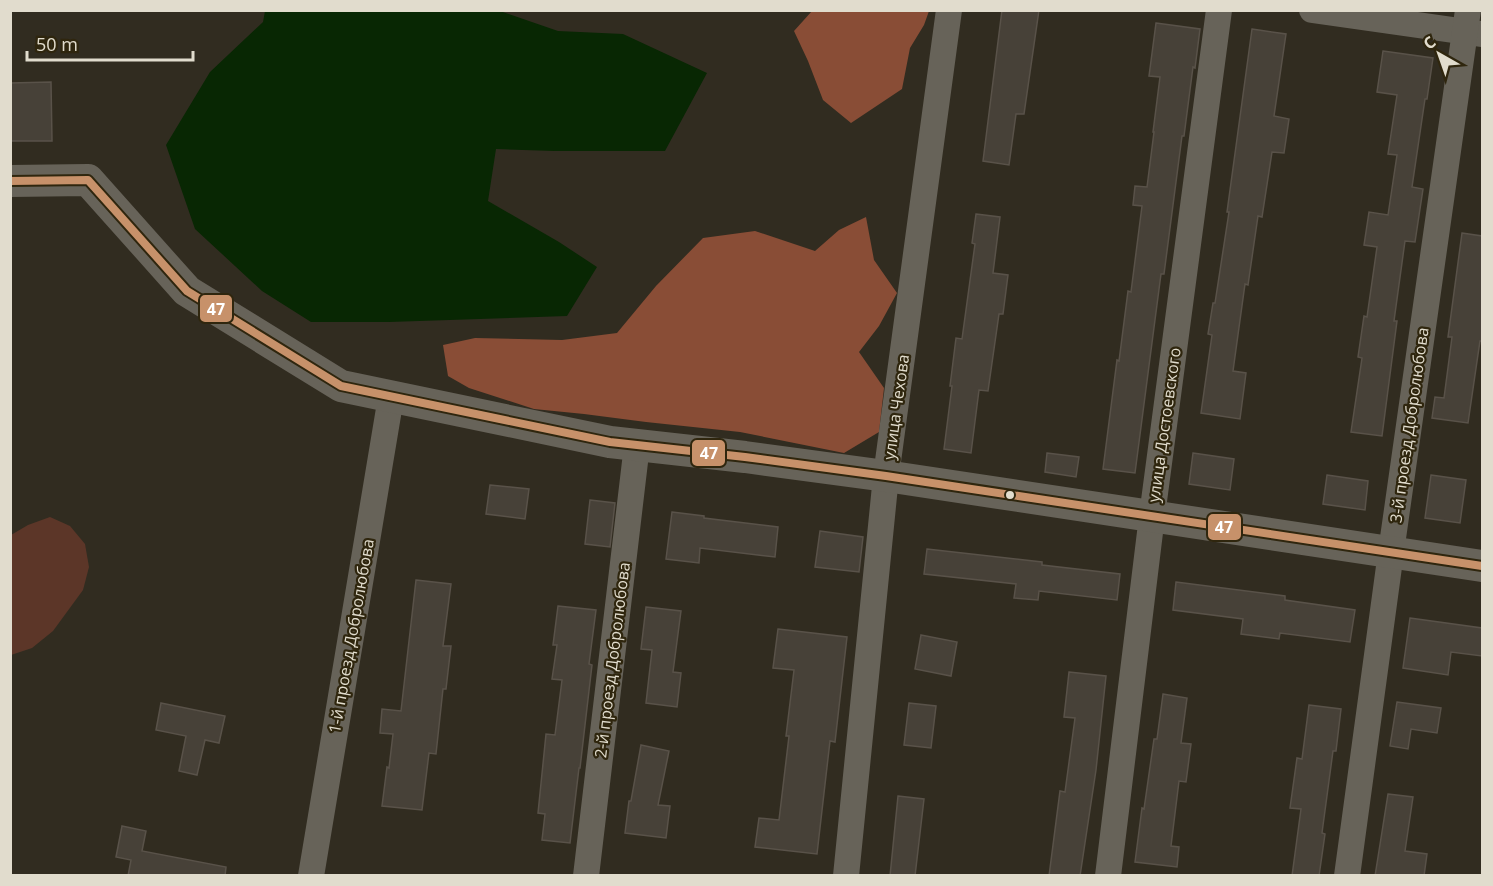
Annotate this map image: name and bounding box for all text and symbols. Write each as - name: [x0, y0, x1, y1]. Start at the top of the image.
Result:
- scale bar: [27, 24, 194, 62]
- north arrow: [1409, 24, 1469, 84]
- text: С: [1418, 31, 1440, 54]
- text: 50 m: [36, 32, 78, 56]
- line badge: 47: [199, 294, 233, 323]
- text: 47: [207, 298, 225, 320]
- street label: 3-й проезд Добролюбова: [1384, 326, 1434, 524]
- street label: улица Достоевского: [1142, 346, 1186, 504]
- street label: улица Чехова: [878, 353, 914, 461]
- line badge: 47: [691, 439, 726, 467]
- text: 47: [700, 442, 718, 464]
- unlabelled marker: [1004, 489, 1016, 501]
- line badge: 47: [1207, 513, 1242, 541]
- text: 47: [1215, 516, 1233, 538]
- street label: 1-й проезд Добролюбова: [323, 537, 379, 735]
- street label: 2-й проезд Добролюбова: [589, 561, 635, 759]

